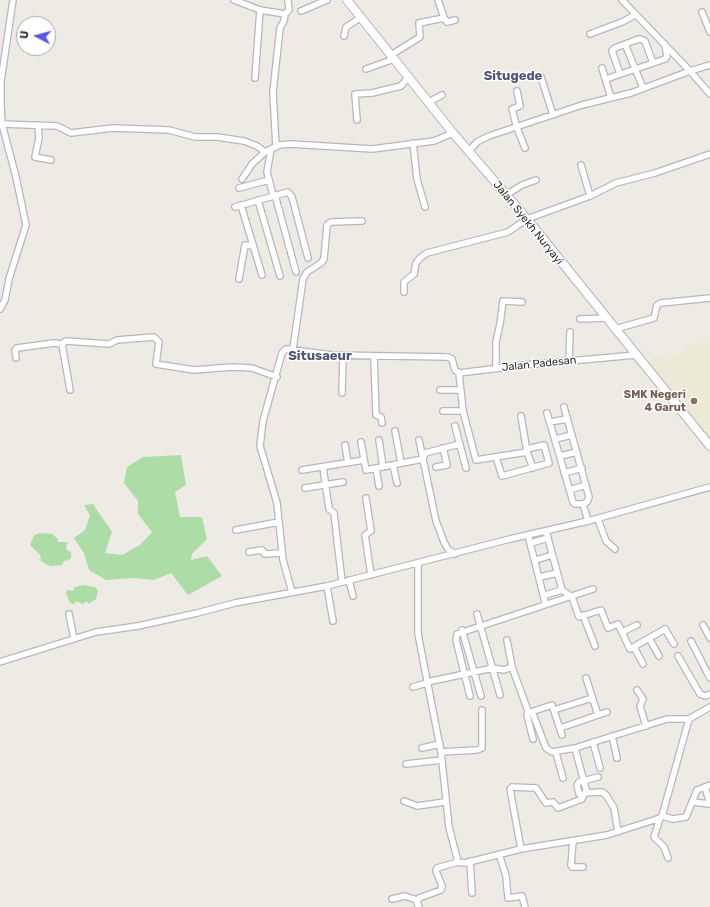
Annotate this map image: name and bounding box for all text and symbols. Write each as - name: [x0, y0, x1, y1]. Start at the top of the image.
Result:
- north arrow: [16, 16, 56, 56]
- text: U: [18, 30, 31, 39]
- district label: Situgede: [484, 68, 542, 84]
- street label: Jalan Syekh Nuryayi: [490, 178, 566, 268]
- district label: Situsaeur: [288, 348, 352, 364]
- street label: Jalan Padesan: [501, 354, 577, 374]
- place label: SMK Negeri 4 Garut: [624, 388, 686, 414]
- marker: SMK Negeri 4 Garut: [689, 396, 699, 406]

